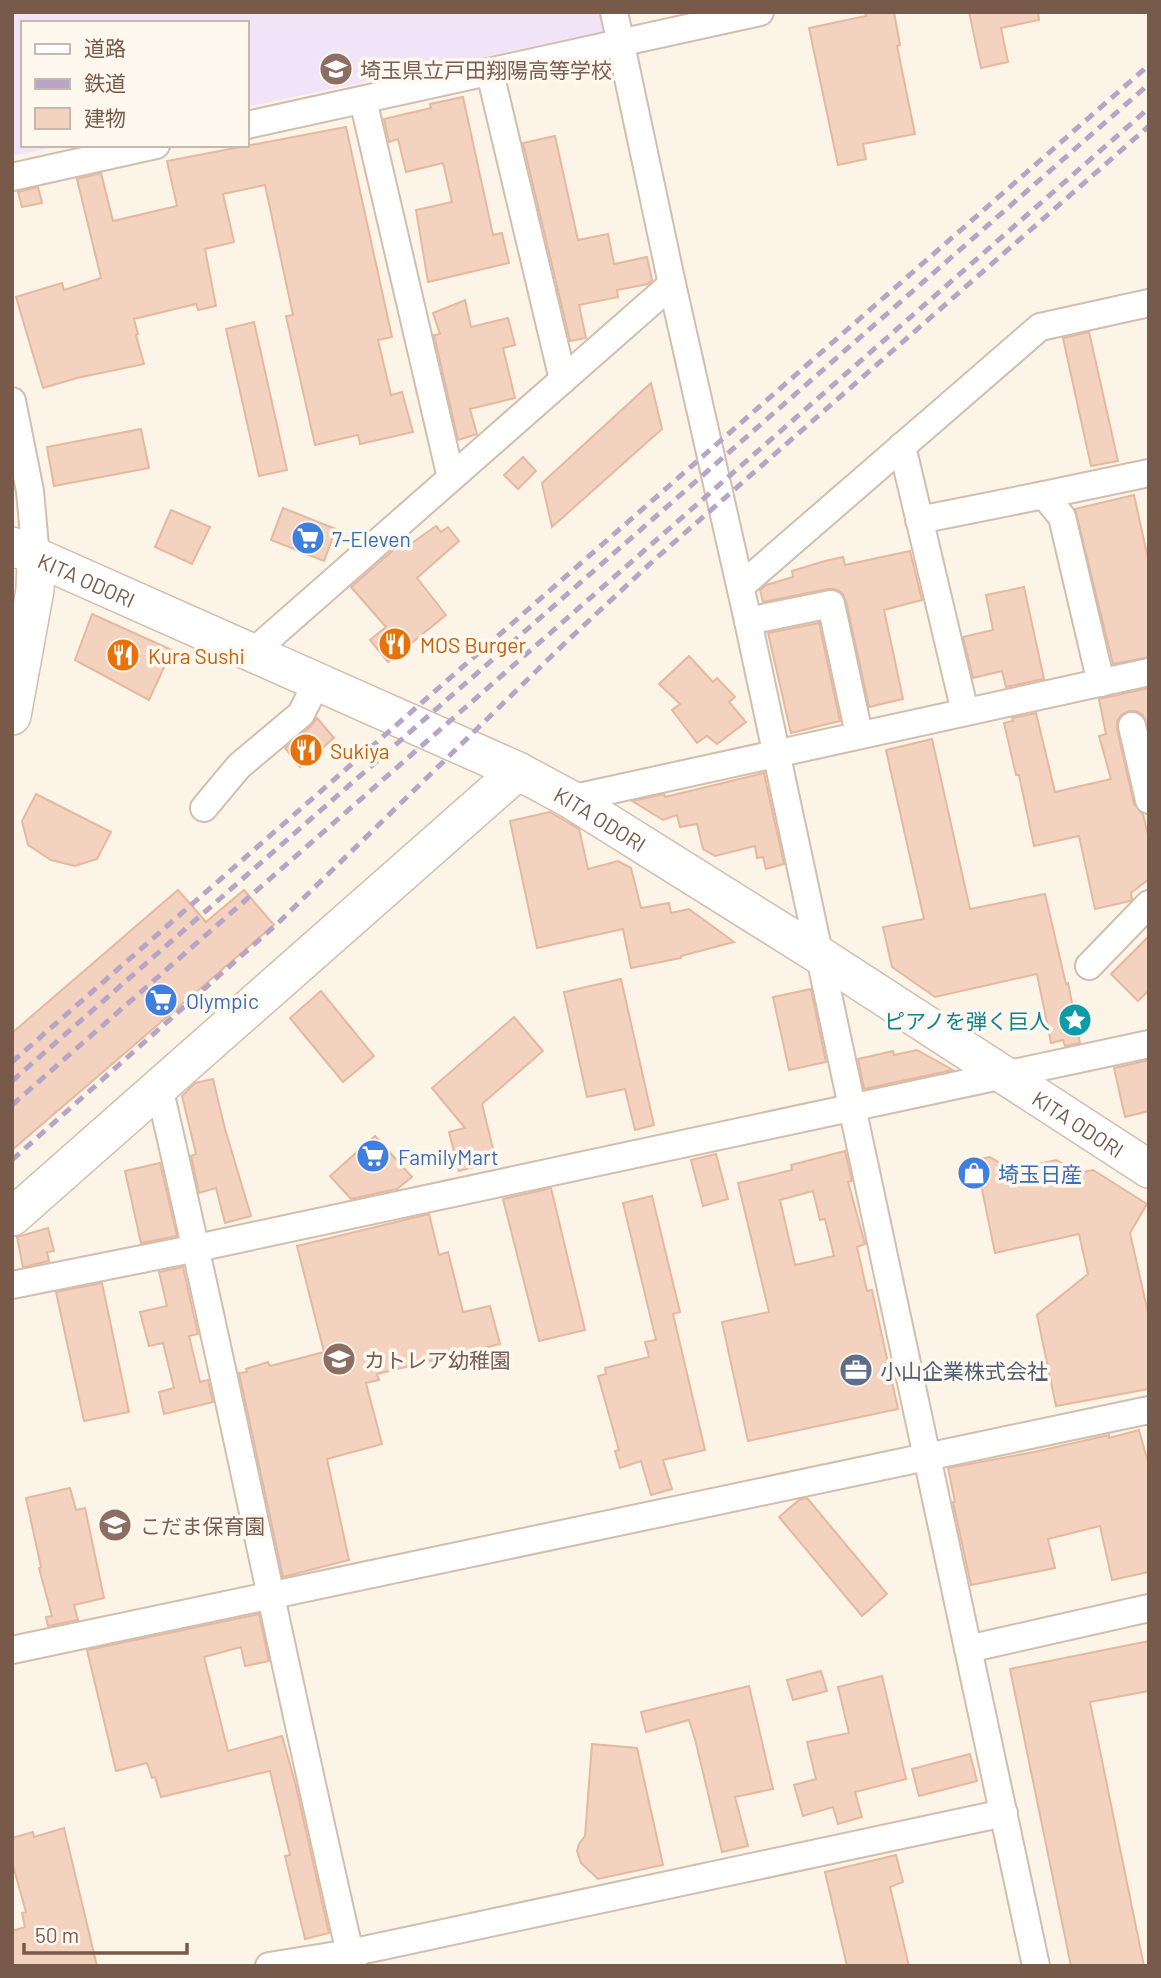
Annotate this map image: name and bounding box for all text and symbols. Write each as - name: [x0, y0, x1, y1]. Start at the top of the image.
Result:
- legend: [21, 21, 248, 147]
- text: 道路: [84, 35, 126, 60]
- school or university icon: 埼玉県立戸田翔陽高等学校: [317, 50, 355, 88]
- place label: 埼玉県立戸田翔陽高等学校: [360, 57, 612, 82]
- text: 鉄道: [84, 70, 126, 95]
- text: 建物: [84, 105, 126, 130]
- supermarket icon: 7-Eleven: [289, 519, 327, 557]
- place label: 7-Eleven: [332, 526, 411, 551]
- street label: KITA ODORI: [35, 547, 139, 612]
- restaurant icon: MOS Burger: [376, 625, 414, 663]
- place label: MOS Burger: [420, 632, 526, 657]
- restaurant icon: Kura Sushi: [104, 636, 142, 674]
- place label: Kura Sushi: [148, 643, 245, 668]
- restaurant icon: Sukiya: [287, 731, 325, 769]
- place label: Sukiya: [330, 738, 390, 763]
- street label: KITA ODORI: [550, 781, 651, 856]
- supermarket icon: Olympic: [142, 981, 180, 1019]
- place label: Olympic: [186, 988, 259, 1013]
- place icon: ピアノを弾く巨人: [1056, 1001, 1094, 1039]
- place label: ピアノを弾く巨人: [884, 1008, 1050, 1033]
- street label: KITA ODORI: [1028, 1085, 1129, 1162]
- supermarket icon: FamilyMart: [354, 1137, 392, 1175]
- place label: FamilyMart: [398, 1144, 499, 1169]
- shop icon: 埼玉日産: [955, 1154, 993, 1192]
- place label: 埼玉日産: [998, 1161, 1082, 1186]
- school or university icon: カトレア幼稚園: [320, 1340, 358, 1378]
- place label: カトレア幼稚園: [364, 1347, 511, 1372]
- office icon: 小山企業株式会社: [837, 1351, 875, 1389]
- place label: 小山企業株式会社: [880, 1358, 1048, 1383]
- school or university icon: こだま保育園: [96, 1506, 134, 1544]
- place label: こだま保育園: [140, 1513, 266, 1538]
- scale bar: [24, 1912, 187, 1956]
- text: 50 m: [35, 1922, 79, 1947]

